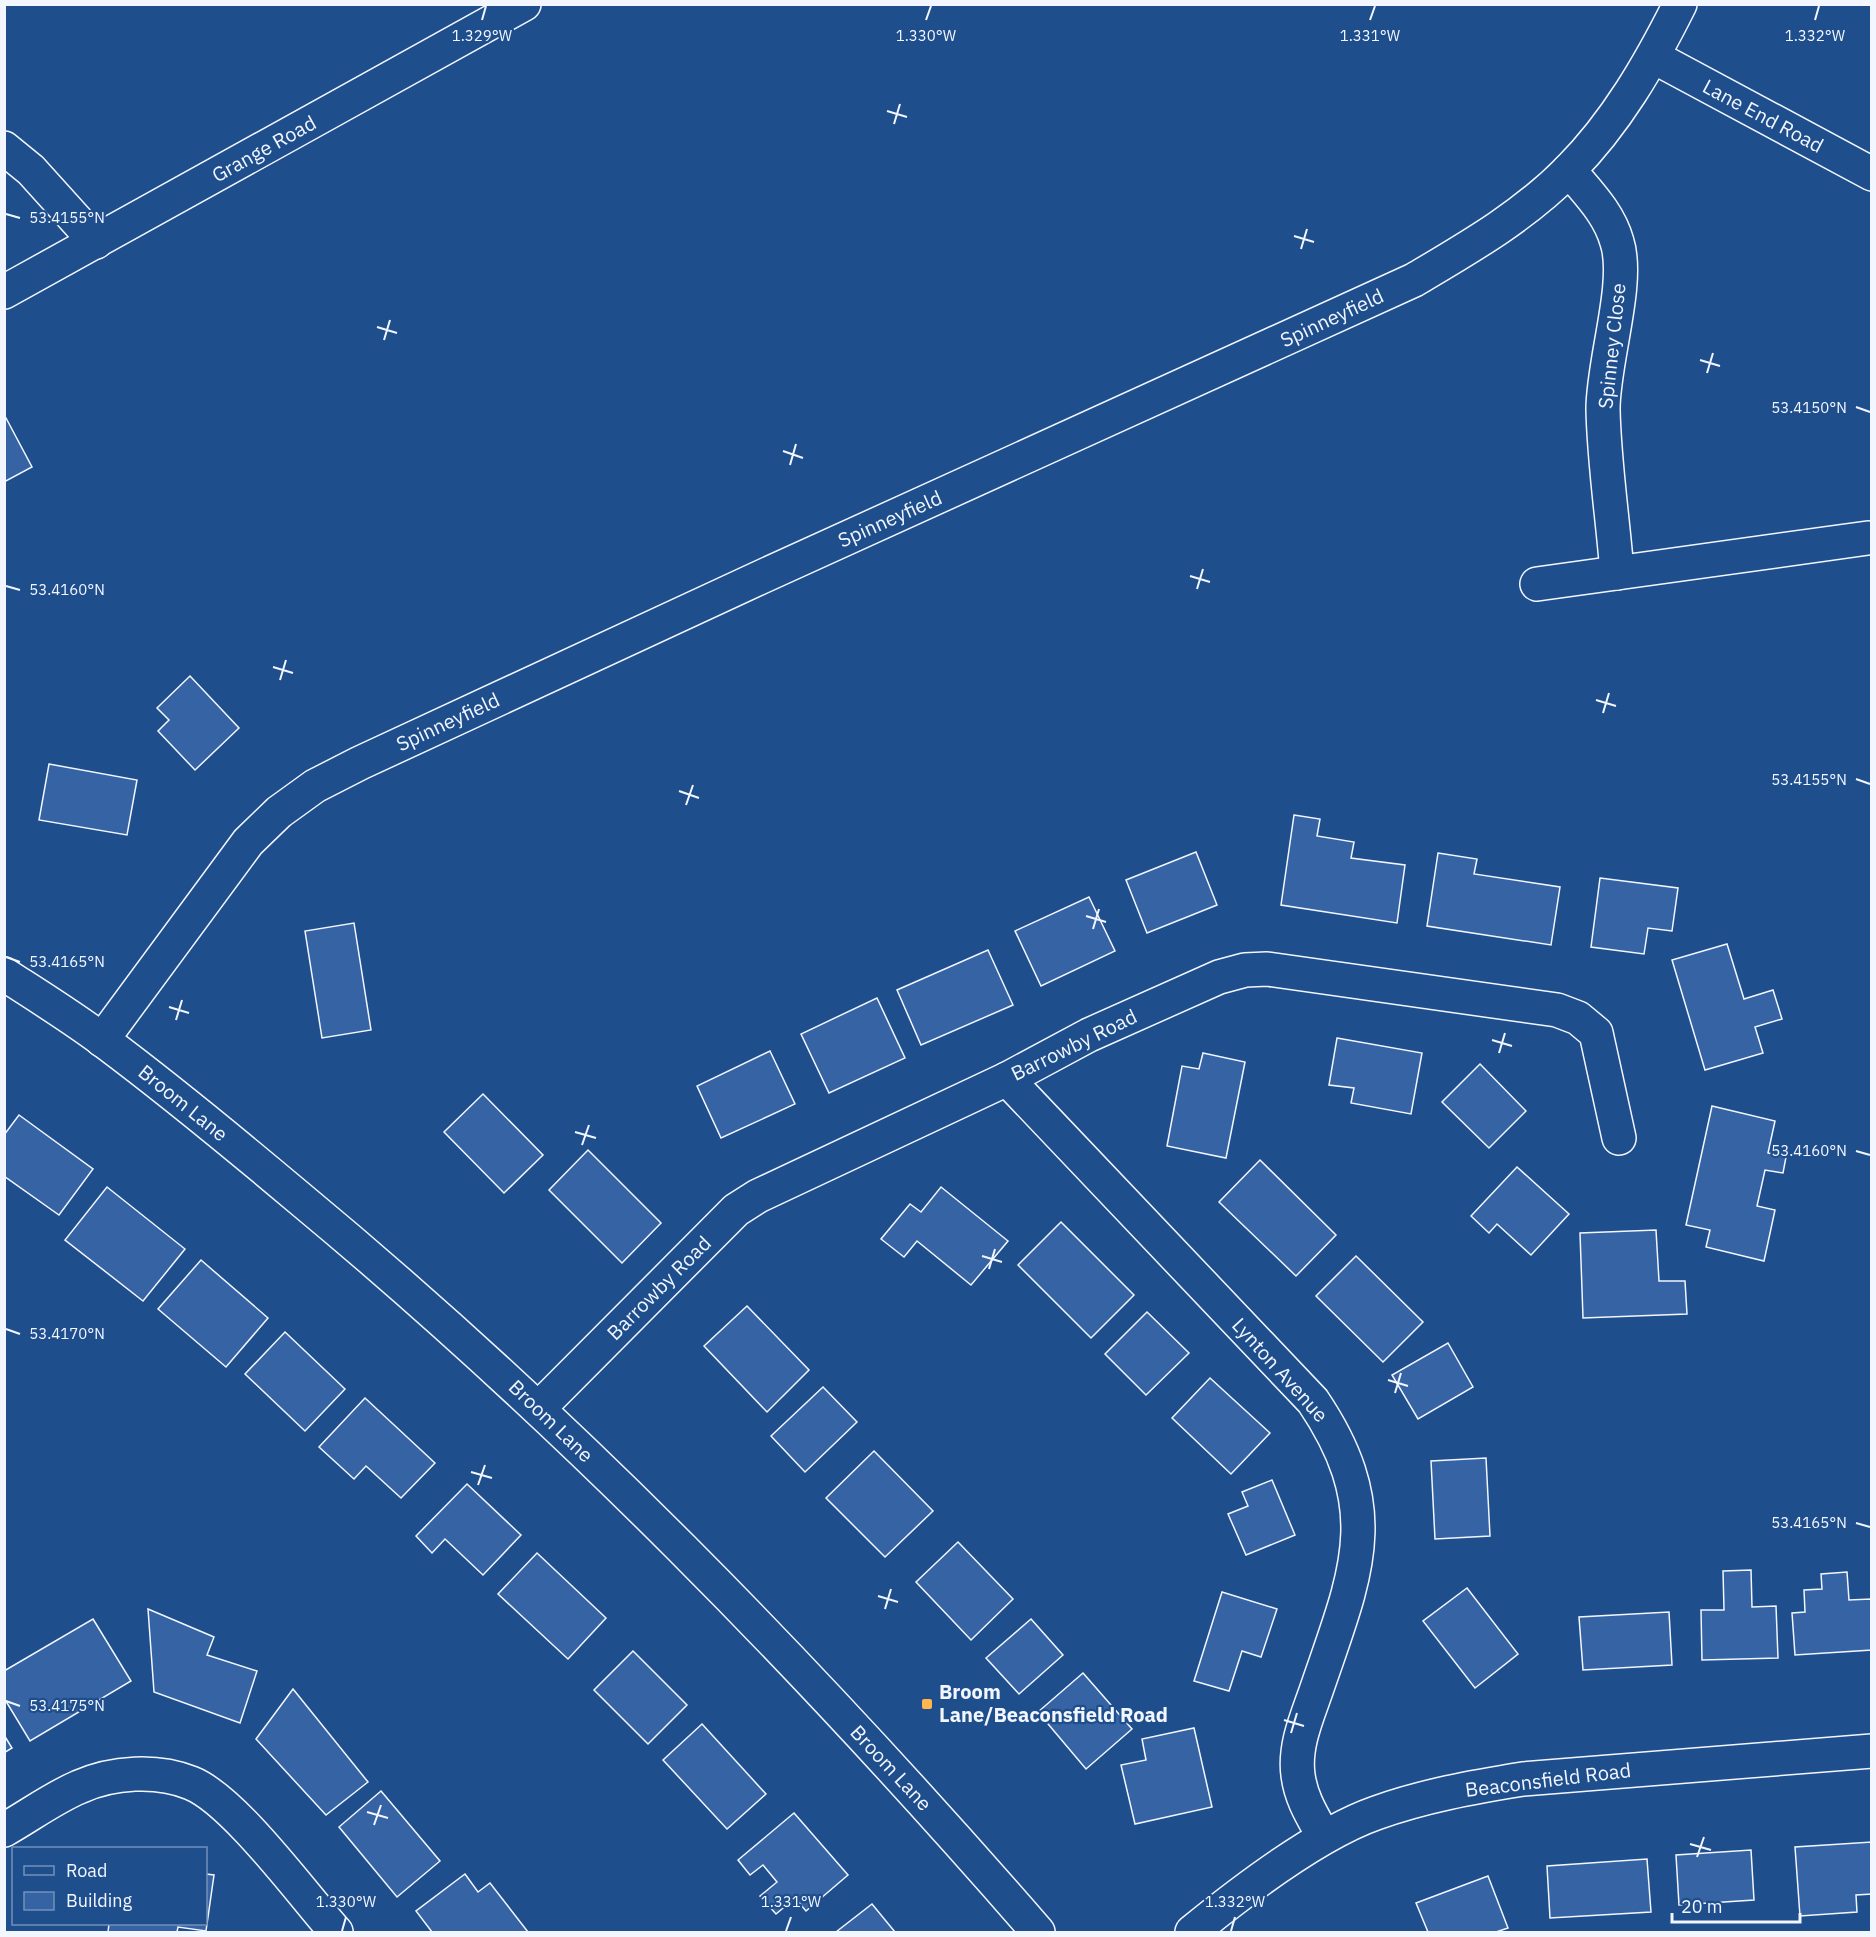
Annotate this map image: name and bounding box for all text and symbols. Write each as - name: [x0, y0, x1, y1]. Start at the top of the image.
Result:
- text: 1.329°W: [452, 26, 513, 45]
- text: 1.330°W: [896, 26, 957, 45]
- text: 1.331°W: [1340, 26, 1401, 45]
- text: 1.332°W: [1785, 26, 1846, 45]
- street label: Lane End Road: [1698, 72, 1828, 159]
- street label: Grange Road: [207, 109, 321, 188]
- text: 53.4155°N: [29, 208, 105, 227]
- street label: Spinneyfield: [1276, 282, 1388, 353]
- street label: Spinney Close: [1591, 282, 1632, 410]
- text: 53.4150°N: [1771, 398, 1847, 417]
- street label: Spinneyfield: [833, 484, 946, 553]
- text: 53.4160°N: [29, 580, 105, 599]
- street label: Spinneyfield: [392, 686, 504, 757]
- text: 53.4155°N: [1771, 770, 1847, 789]
- text: 53.4165°N: [29, 952, 105, 971]
- street label: Barrowby Road: [1006, 1002, 1141, 1087]
- street label: Broom Lane: [133, 1058, 234, 1147]
- text: 53.4160°N: [1771, 1141, 1847, 1160]
- street label: Barrowby Road: [601, 1230, 717, 1346]
- street label: Lynton Avenue: [1226, 1312, 1334, 1428]
- text: 53.4170°N: [29, 1324, 105, 1343]
- street label: Broom Lane: [503, 1373, 600, 1468]
- text: 53.4165°N: [1771, 1513, 1847, 1532]
- place label: Broom Lane/Beaconsfield Road: [939, 1678, 1168, 1728]
- text: 53.4175°N: [29, 1696, 105, 1715]
- marker: Broom Lane/Beaconsfield Road: [920, 1697, 934, 1711]
- street label: Broom Lane: [845, 1719, 938, 1816]
- street label: Beaconsfield Road: [1463, 1756, 1632, 1803]
- legend: [12, 1847, 207, 1925]
- text: Road: [66, 1859, 107, 1882]
- scale bar: [1672, 1886, 1800, 1924]
- text: Building: [66, 1889, 133, 1912]
- text: 1.330°W: [316, 1892, 377, 1911]
- text: 1.331°W: [761, 1892, 822, 1911]
- text: 1.332°W: [1205, 1892, 1266, 1911]
- text: 20 m: [1681, 1895, 1723, 1918]

